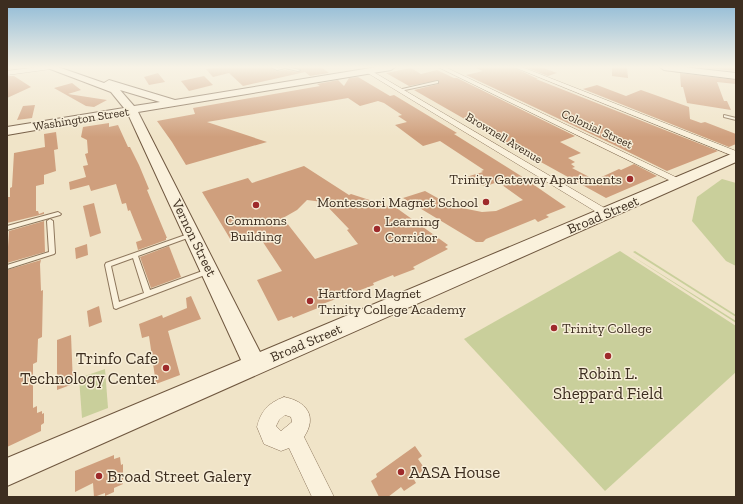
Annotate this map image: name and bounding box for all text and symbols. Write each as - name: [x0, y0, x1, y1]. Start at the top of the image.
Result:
- street label: Washington Street: [32, 104, 131, 134]
- street label: Colonial Street: [559, 106, 635, 152]
- street label: Brownell Avenue: [463, 110, 545, 167]
- place label: Trinity Gateway Apartments: [449, 171, 622, 188]
- marker: Trinity Gateway Apartments: [625, 174, 635, 184]
- street label: Broad Street: [565, 192, 642, 238]
- place label: Montessori Magnet School: [317, 194, 478, 211]
- street label: Vernon Street: [168, 196, 220, 280]
- marker: Montessori Magnet School: [481, 197, 491, 207]
- marker: Commons Building: [251, 200, 261, 210]
- place label: Commons Building: [225, 212, 287, 245]
- place label: Learning Corridor: [385, 213, 440, 246]
- marker: Learning Corridor: [372, 224, 382, 234]
- place label: Hartford Magnet Trinity College Academy: [318, 285, 467, 318]
- marker: Hartford Magnet Trinity College Academy: [305, 296, 315, 306]
- street label: Broad Street: [268, 320, 345, 366]
- place label: Trinity College: [562, 320, 652, 337]
- marker: Trinity College: [549, 323, 559, 333]
- place label: Trinfo Cafe Technology Center: [20, 348, 158, 388]
- marker: Robin L. Sheppard Field: [603, 351, 613, 361]
- marker: Trinfo Cafe Technology Center: [161, 363, 171, 373]
- place label: Robin L. Sheppard Field: [553, 363, 664, 403]
- place label: AASA House: [409, 462, 500, 482]
- place label: Broad Street Galery: [107, 466, 252, 486]
- marker: AASA House: [396, 467, 406, 477]
- marker: Broad Street Galery: [94, 471, 104, 481]

